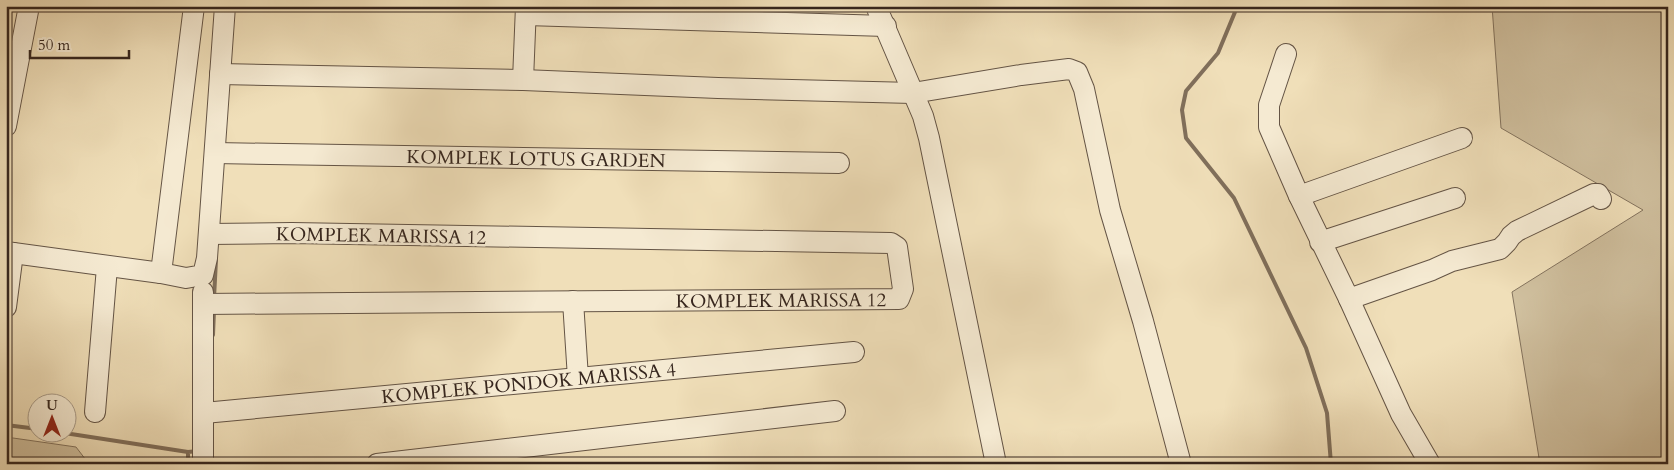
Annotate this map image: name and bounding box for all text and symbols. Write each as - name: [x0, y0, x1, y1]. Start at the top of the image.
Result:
- scale bar: [30, 28, 129, 60]
- text: 50 m: [38, 35, 70, 55]
- street label: KOMPLEK LOTUS GARDEN: [406, 144, 666, 174]
- street label: KOMPLEK MARISSA 12: [276, 221, 487, 251]
- street label: KOMPLEK MARISSA 12: [676, 287, 887, 315]
- street label: KOMPLEK PONDOK MARISSA 4: [380, 357, 677, 410]
- north arrow: [28, 392, 78, 442]
- text: U: [46, 396, 58, 415]

